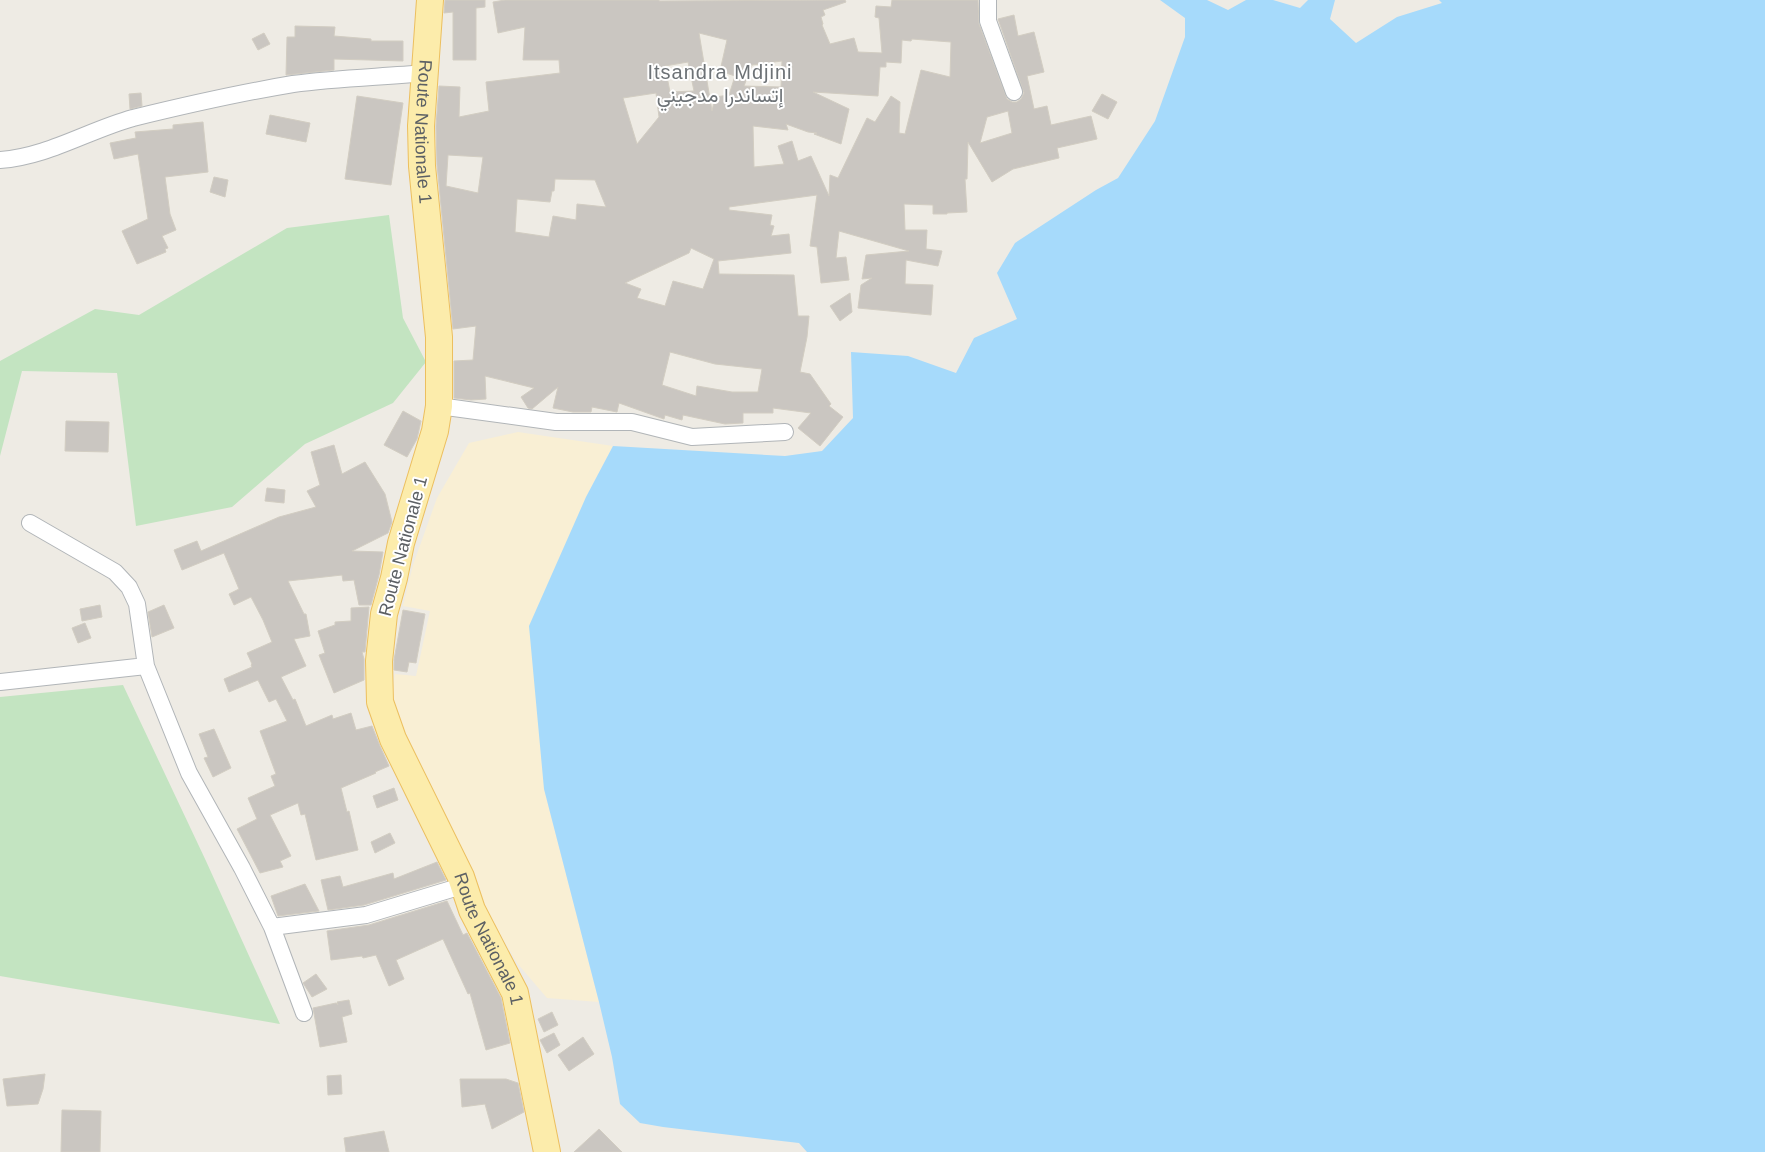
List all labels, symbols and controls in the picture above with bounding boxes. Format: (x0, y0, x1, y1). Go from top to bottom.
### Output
street label: Route Nationale 1 (411, 59, 436, 205)
district label: Itsandra Mdjini إتساندرا مدجيني (647, 61, 793, 112)
street label: Route Nationale 1 (375, 474, 431, 618)
street label: Route Nationale 1 (450, 870, 527, 1007)

